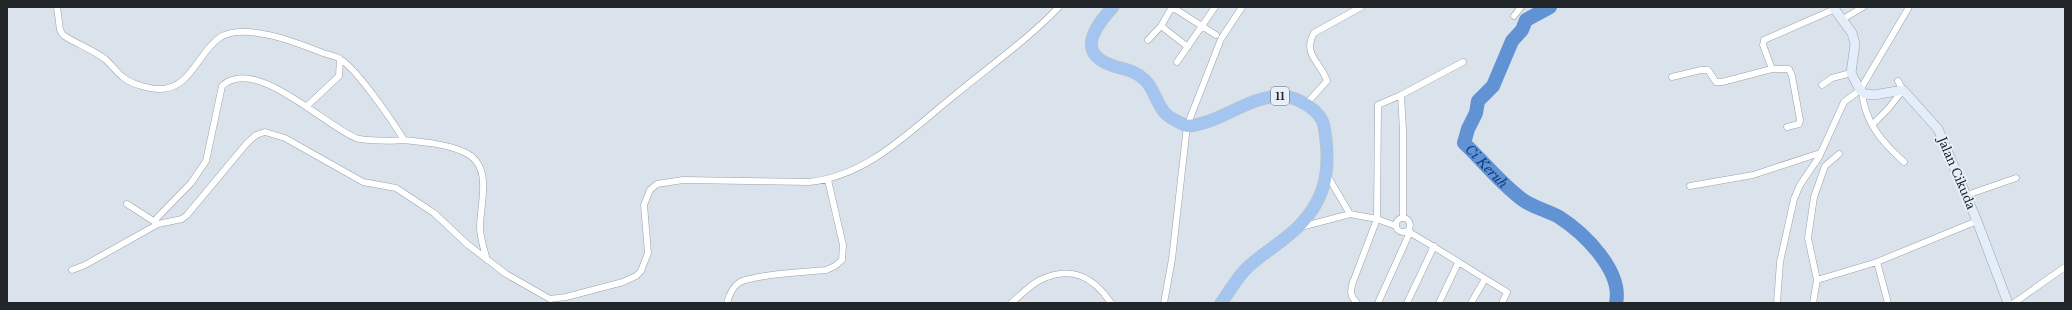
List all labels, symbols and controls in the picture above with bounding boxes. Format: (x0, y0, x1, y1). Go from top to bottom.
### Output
road number: 11 (1271, 87, 1289, 105)
street label: Jalan Cikuda (1934, 133, 1979, 212)
water label: Ci Keruh (1462, 141, 1512, 192)

